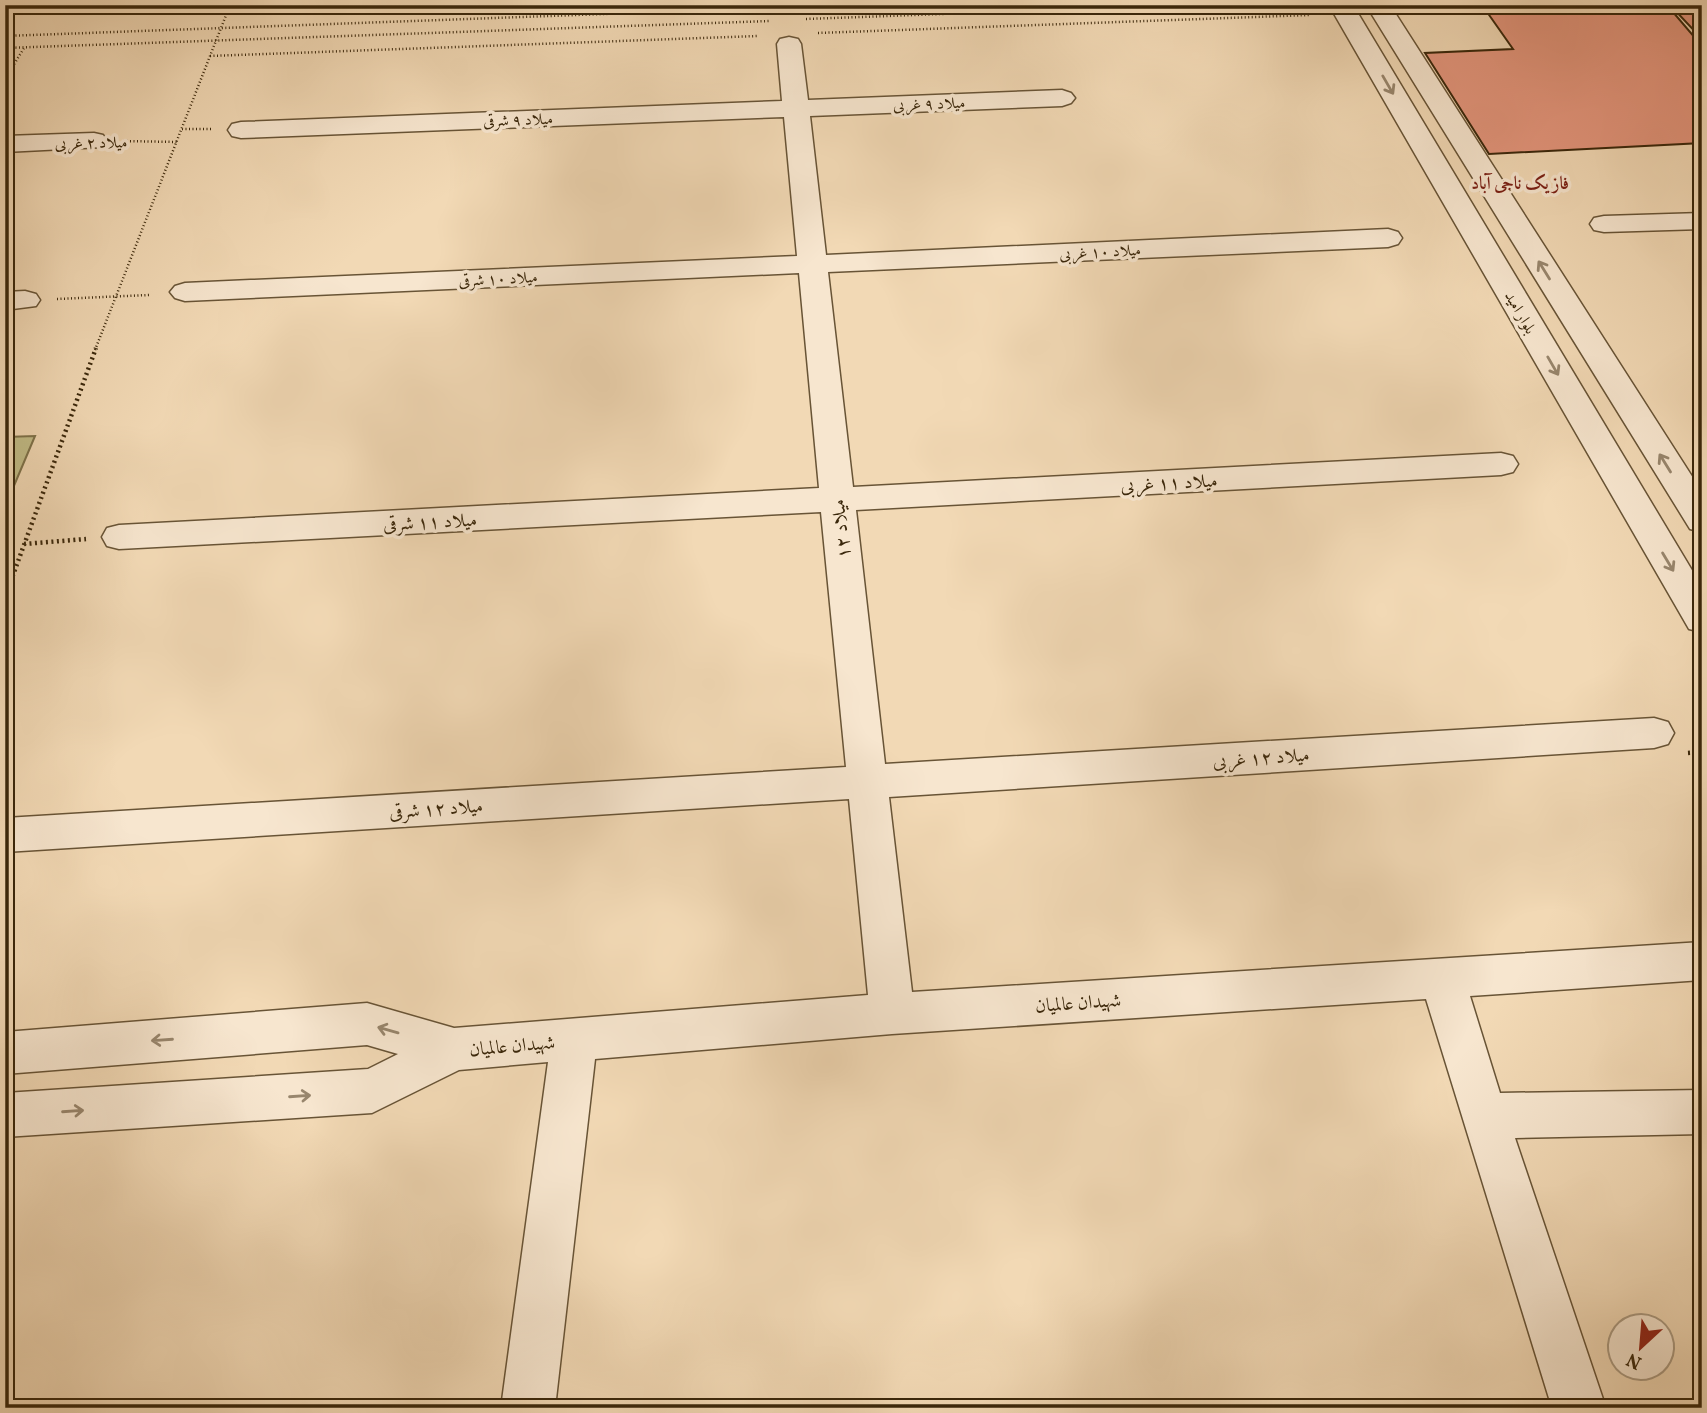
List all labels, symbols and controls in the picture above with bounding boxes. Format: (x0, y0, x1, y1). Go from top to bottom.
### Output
one-way arrow (1381, 75, 1395, 95)
street label: میلاد ۹ غربی (892, 93, 966, 117)
street label: میلاد ۹ شرقی (483, 109, 553, 133)
street label: میلاد ۲ غربی (55, 132, 127, 156)
district label: فاز یک ناجی آباد (1471, 172, 1569, 197)
street label: میلاد ۱۰ غربی (1059, 240, 1142, 266)
one-way arrow (1536, 261, 1551, 280)
street label: میلاد ۱۰ شرقی (458, 267, 538, 293)
street label: بلوار امید (1498, 287, 1540, 339)
one-way arrow (1546, 355, 1560, 375)
one-way arrow (1658, 453, 1672, 473)
street label: میلاد ۱۱ غربی (1120, 468, 1218, 500)
street label: میلاد ۱۲ (826, 498, 858, 560)
street label: میلاد ۱۱ شرقی (382, 508, 478, 538)
one-way arrow (1661, 551, 1675, 571)
street label: میلاد ۱۲ غربی (1212, 743, 1311, 775)
street label: میلاد ۱۲ شرقی (388, 794, 484, 826)
street label: شهیدان عالمیان (1034, 988, 1122, 1020)
one-way arrow (378, 1023, 400, 1036)
street label: شهیدان عالمیان (468, 1030, 556, 1064)
one-way arrow (152, 1034, 174, 1047)
one-way arrow (289, 1089, 311, 1102)
one-way arrow (62, 1104, 84, 1117)
north arrow (1606, 1312, 1676, 1382)
text: N (1622, 1346, 1646, 1375)

